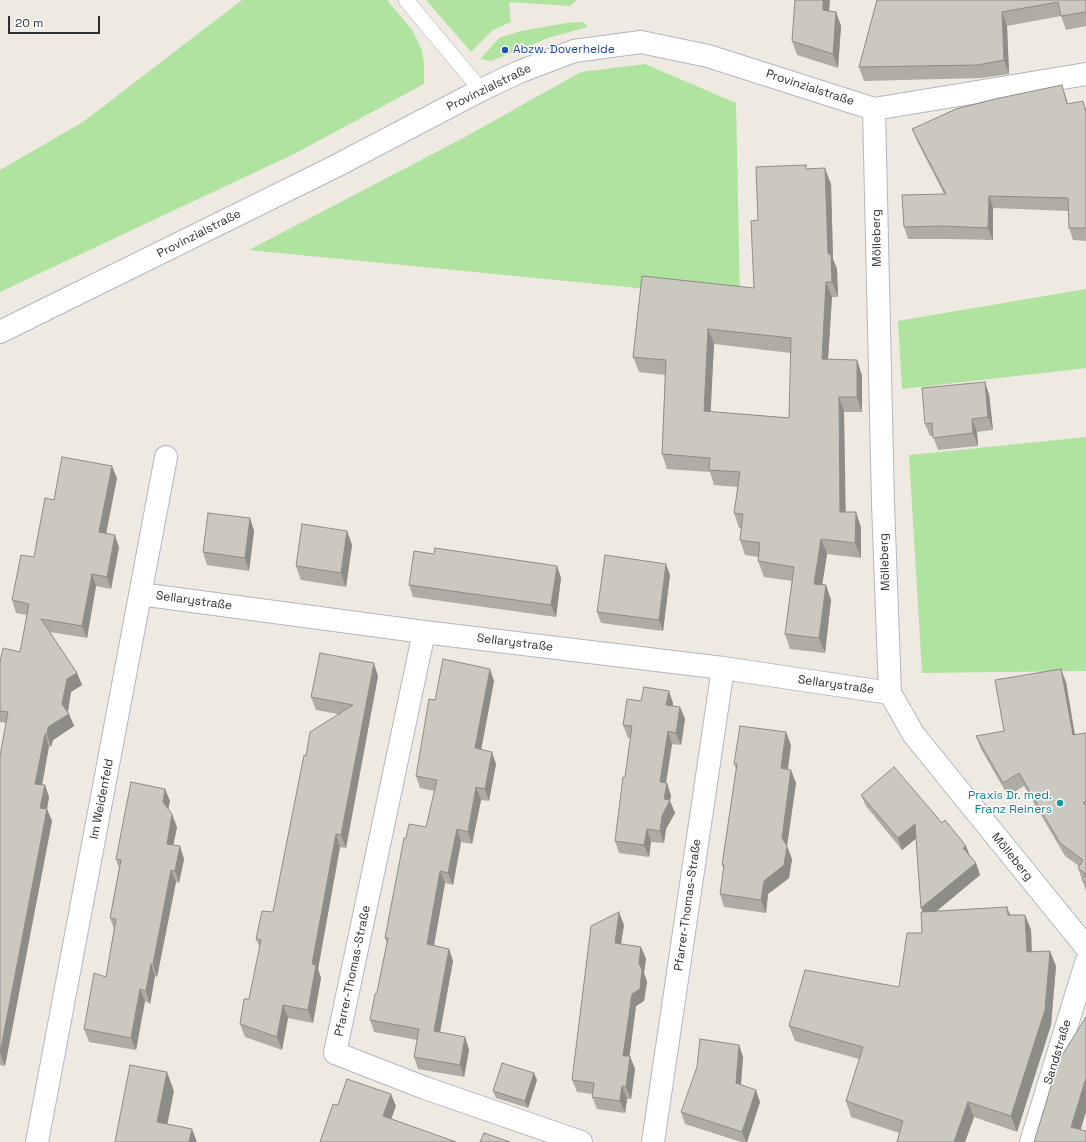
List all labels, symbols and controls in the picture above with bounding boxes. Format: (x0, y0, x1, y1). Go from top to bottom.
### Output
scale bar (10, 8, 102, 34)
text: 20 m (15, 15, 43, 31)
place label: Abzw. Doverheide (513, 43, 615, 57)
marker: Abzw. Doverheide (500, 45, 510, 55)
street label: Provinzialstraße (444, 61, 534, 115)
street label: Provinzialstraße (764, 67, 856, 109)
street label: Provinzialstraße (155, 207, 243, 261)
street label: Mölleberg (869, 209, 885, 267)
street label: Mölleberg (877, 533, 893, 591)
street label: Sellarystraße (155, 589, 233, 613)
street label: Sellarystraße (476, 631, 554, 655)
street label: Sellarystraße (797, 673, 875, 697)
street label: Im Weidenfeld (87, 758, 117, 840)
place label: Praxis Dr. med. Franz Reiners (968, 789, 1052, 817)
marker: Praxis Dr. med. Franz Reiners (1055, 798, 1065, 808)
street label: Mölleberg (988, 830, 1036, 884)
street label: Pfarrer-Thomas-Straße (672, 838, 704, 972)
street label: Pfarrer-Thomas-Straße (332, 904, 374, 1038)
street label: Sandstraße (1041, 1018, 1075, 1086)

